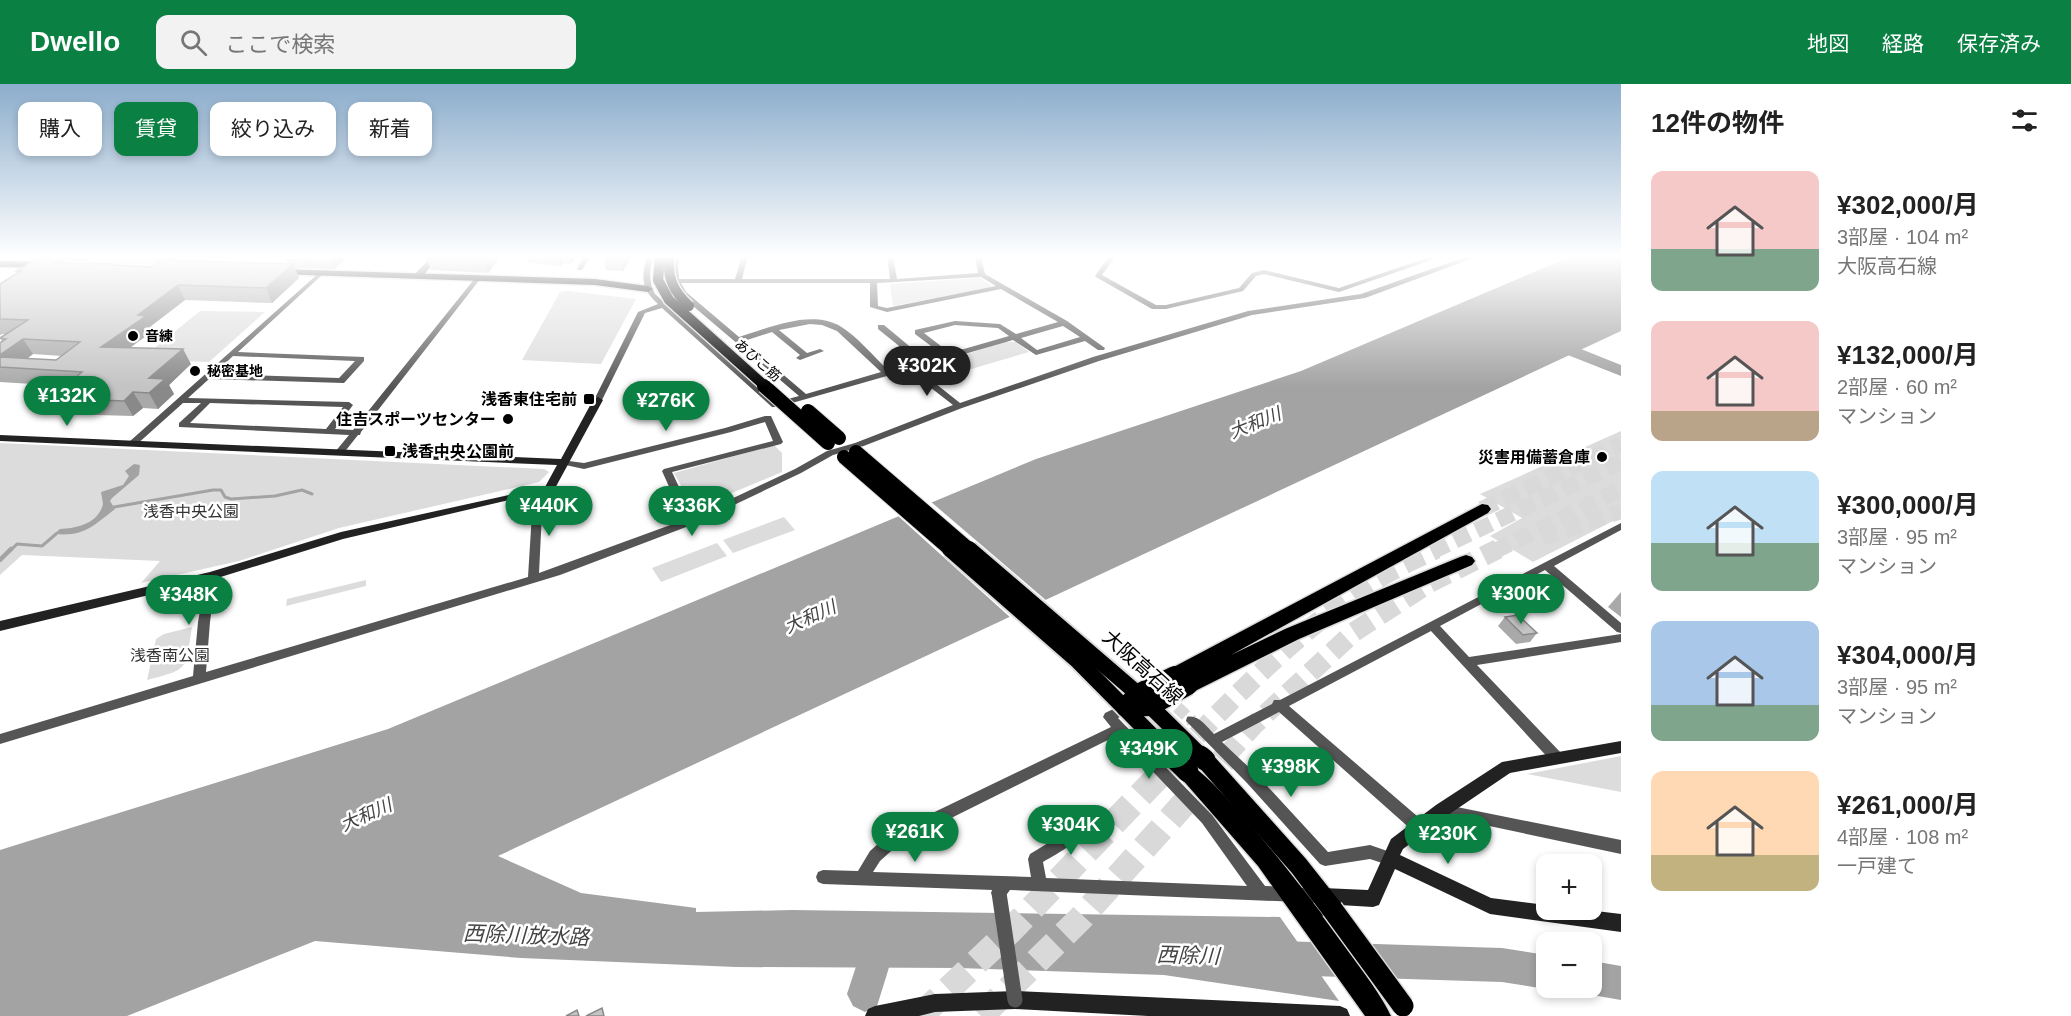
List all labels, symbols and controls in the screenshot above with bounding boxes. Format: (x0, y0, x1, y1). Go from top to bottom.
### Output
search box (156, 15, 576, 69)
text: Dwello (30, 26, 120, 57)
icon: search (177, 26, 210, 59)
text: ここで検索 (225, 32, 335, 57)
text: 地図 (1807, 32, 1849, 55)
text: 経路 (1882, 32, 1924, 55)
text: 保存済み (1957, 32, 2041, 55)
chip: 購入 (18, 102, 102, 156)
chip: 賃貸 (114, 102, 198, 156)
chip: 絞り込み (210, 102, 336, 156)
chip: 新着 (348, 102, 432, 156)
icon: filters (2008, 104, 2041, 137)
text: 12件の物件 (1651, 108, 1784, 138)
text: ¥302,000/月 (1837, 190, 1979, 220)
icon: home (1699, 195, 1771, 267)
text: 3部屋 · 104 m² (1837, 226, 1968, 248)
text: 大阪高石線 (1837, 255, 1937, 277)
place label: 音練 (145, 328, 173, 344)
marker: 音練 (126, 329, 140, 343)
street label: あびこ筋 (732, 336, 784, 384)
text: ¥132,000/月 (1837, 340, 1979, 370)
icon: home (1699, 345, 1771, 417)
pin: ¥302K (885, 346, 969, 397)
text: ¥302K (898, 354, 956, 376)
place label: 秘密基地 (207, 363, 263, 379)
marker: 秘密基地 (188, 364, 202, 378)
pin: ¥132K (25, 376, 109, 427)
text: 2部屋 · 60 m² (1837, 376, 1957, 398)
pin: ¥276K (624, 381, 708, 432)
text: ¥132K (38, 384, 96, 406)
text: ¥276K (637, 389, 695, 411)
place label: 浅香東住宅前 (481, 390, 577, 408)
marker: 浅香東住宅前 (582, 392, 596, 406)
water label: 大和川 (1226, 403, 1286, 442)
text: マンション (1837, 405, 1937, 427)
place label: 住吉スポーツセンター (335, 411, 496, 428)
marker: 住吉スポーツセンター (501, 412, 515, 426)
place label: 浅香中央公園前 (402, 442, 514, 460)
marker: 浅香中央公園前 (383, 444, 397, 458)
place label: 災害用備蓄倉庫 (1478, 449, 1590, 466)
marker: 災害用備蓄倉庫 (1595, 450, 1609, 464)
pin: ¥440K (507, 486, 591, 537)
pin: ¥336K (650, 486, 734, 537)
text: ¥300,000/月 (1837, 490, 1979, 520)
text: ¥440K (520, 494, 578, 516)
text: ¥336K (663, 494, 721, 516)
icon: home (1699, 495, 1771, 567)
park label: 浅香中央公園 (143, 503, 239, 520)
text: 3部屋 · 95 m² (1837, 526, 1957, 548)
text: マンション (1837, 555, 1937, 577)
pin: ¥300K (1479, 574, 1563, 625)
pin: ¥348K (147, 575, 231, 626)
text: ¥300K (1492, 582, 1550, 604)
text: ¥348K (160, 583, 218, 605)
water label: 大和川 (781, 596, 841, 637)
street label: 大阪高石線 (1098, 625, 1188, 709)
text: ¥304,000/月 (1837, 640, 1979, 670)
icon: home (1699, 645, 1771, 717)
park label: 浅香南公園 (130, 647, 210, 664)
text: 3部屋 · 95 m² (1837, 676, 1957, 698)
text: マンション (1837, 705, 1937, 727)
pin: ¥349K (1107, 729, 1191, 780)
text: ¥349K (1120, 737, 1178, 759)
pin: ¥398K (1249, 747, 1333, 798)
text: ¥398K (1262, 755, 1320, 777)
text: ¥261,000/月 (1837, 790, 1979, 820)
water label: 大和川 (337, 794, 397, 835)
icon: home (1699, 795, 1771, 867)
pin: ¥304K (1029, 805, 1113, 856)
pin: ¥261K (873, 812, 957, 863)
text: ¥304K (1042, 813, 1100, 835)
pin: ¥230K (1406, 814, 1490, 865)
text: ¥261K (886, 820, 944, 842)
text: ¥230K (1419, 822, 1477, 844)
text: 4部屋 · 108 m² (1837, 826, 1968, 848)
map controls (1536, 854, 1602, 998)
button: + (1536, 854, 1602, 920)
text: 一戸建て (1837, 855, 1917, 877)
water label: 西除川放水路 (463, 921, 591, 949)
button: − (1536, 932, 1602, 998)
water label: 西除川 (1156, 942, 1222, 968)

